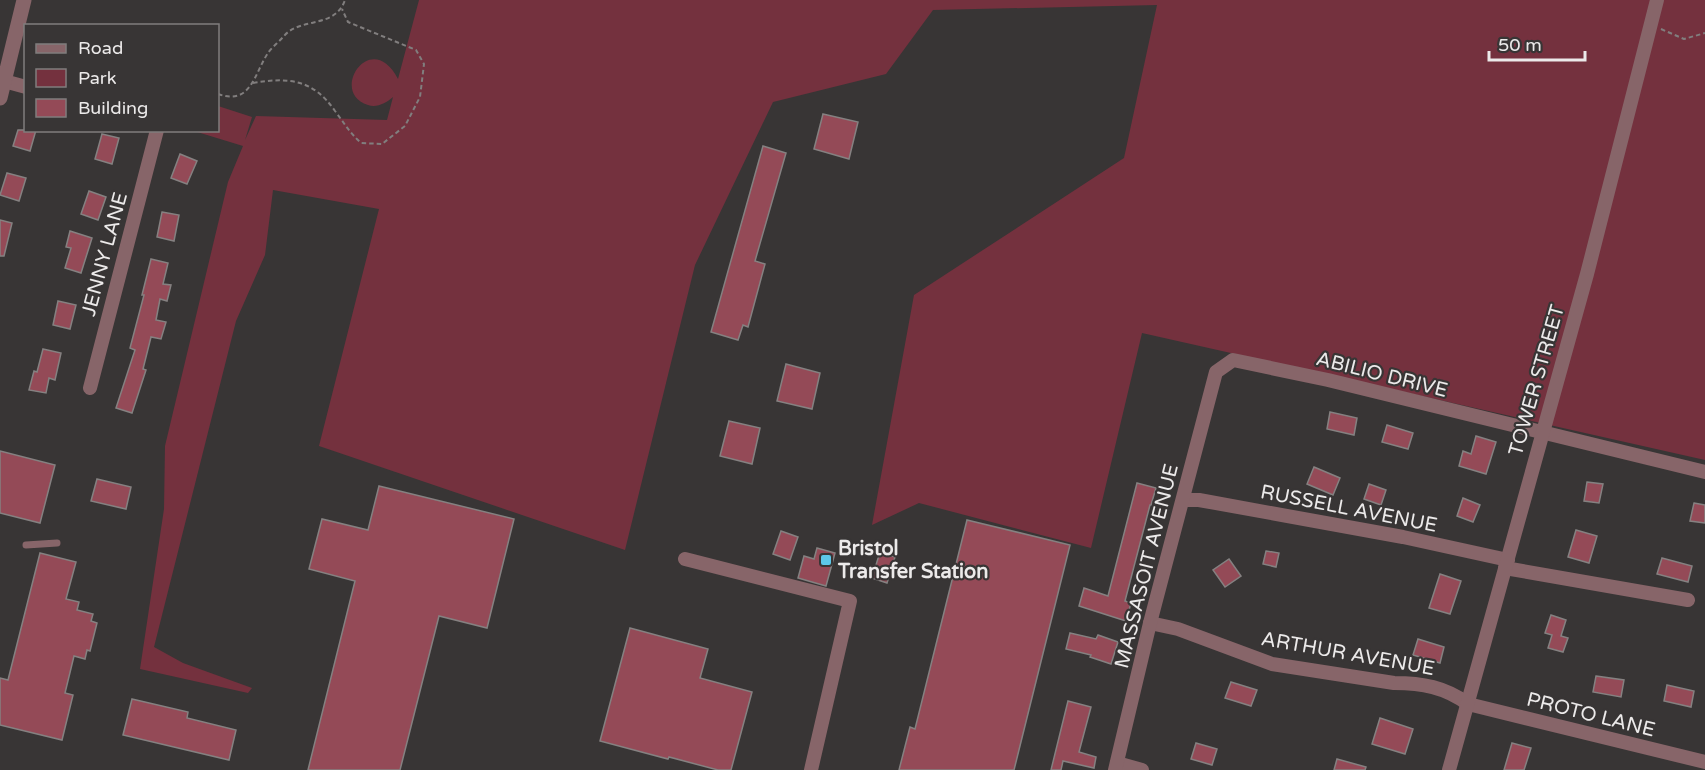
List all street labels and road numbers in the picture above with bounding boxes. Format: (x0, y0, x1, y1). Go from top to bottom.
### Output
street label: JENNY LANE (77, 190, 133, 319)
street label: TOWER STREET (1504, 302, 1570, 459)
street label: ABILIO DRIVE (1313, 347, 1450, 403)
street label: MASSASOIT AVENUE (1110, 461, 1184, 671)
street label: RUSSELL AVENUE (1258, 480, 1439, 538)
street label: ARTHUR AVENUE (1259, 627, 1436, 681)
street label: PROTO LANE (1524, 687, 1657, 743)

